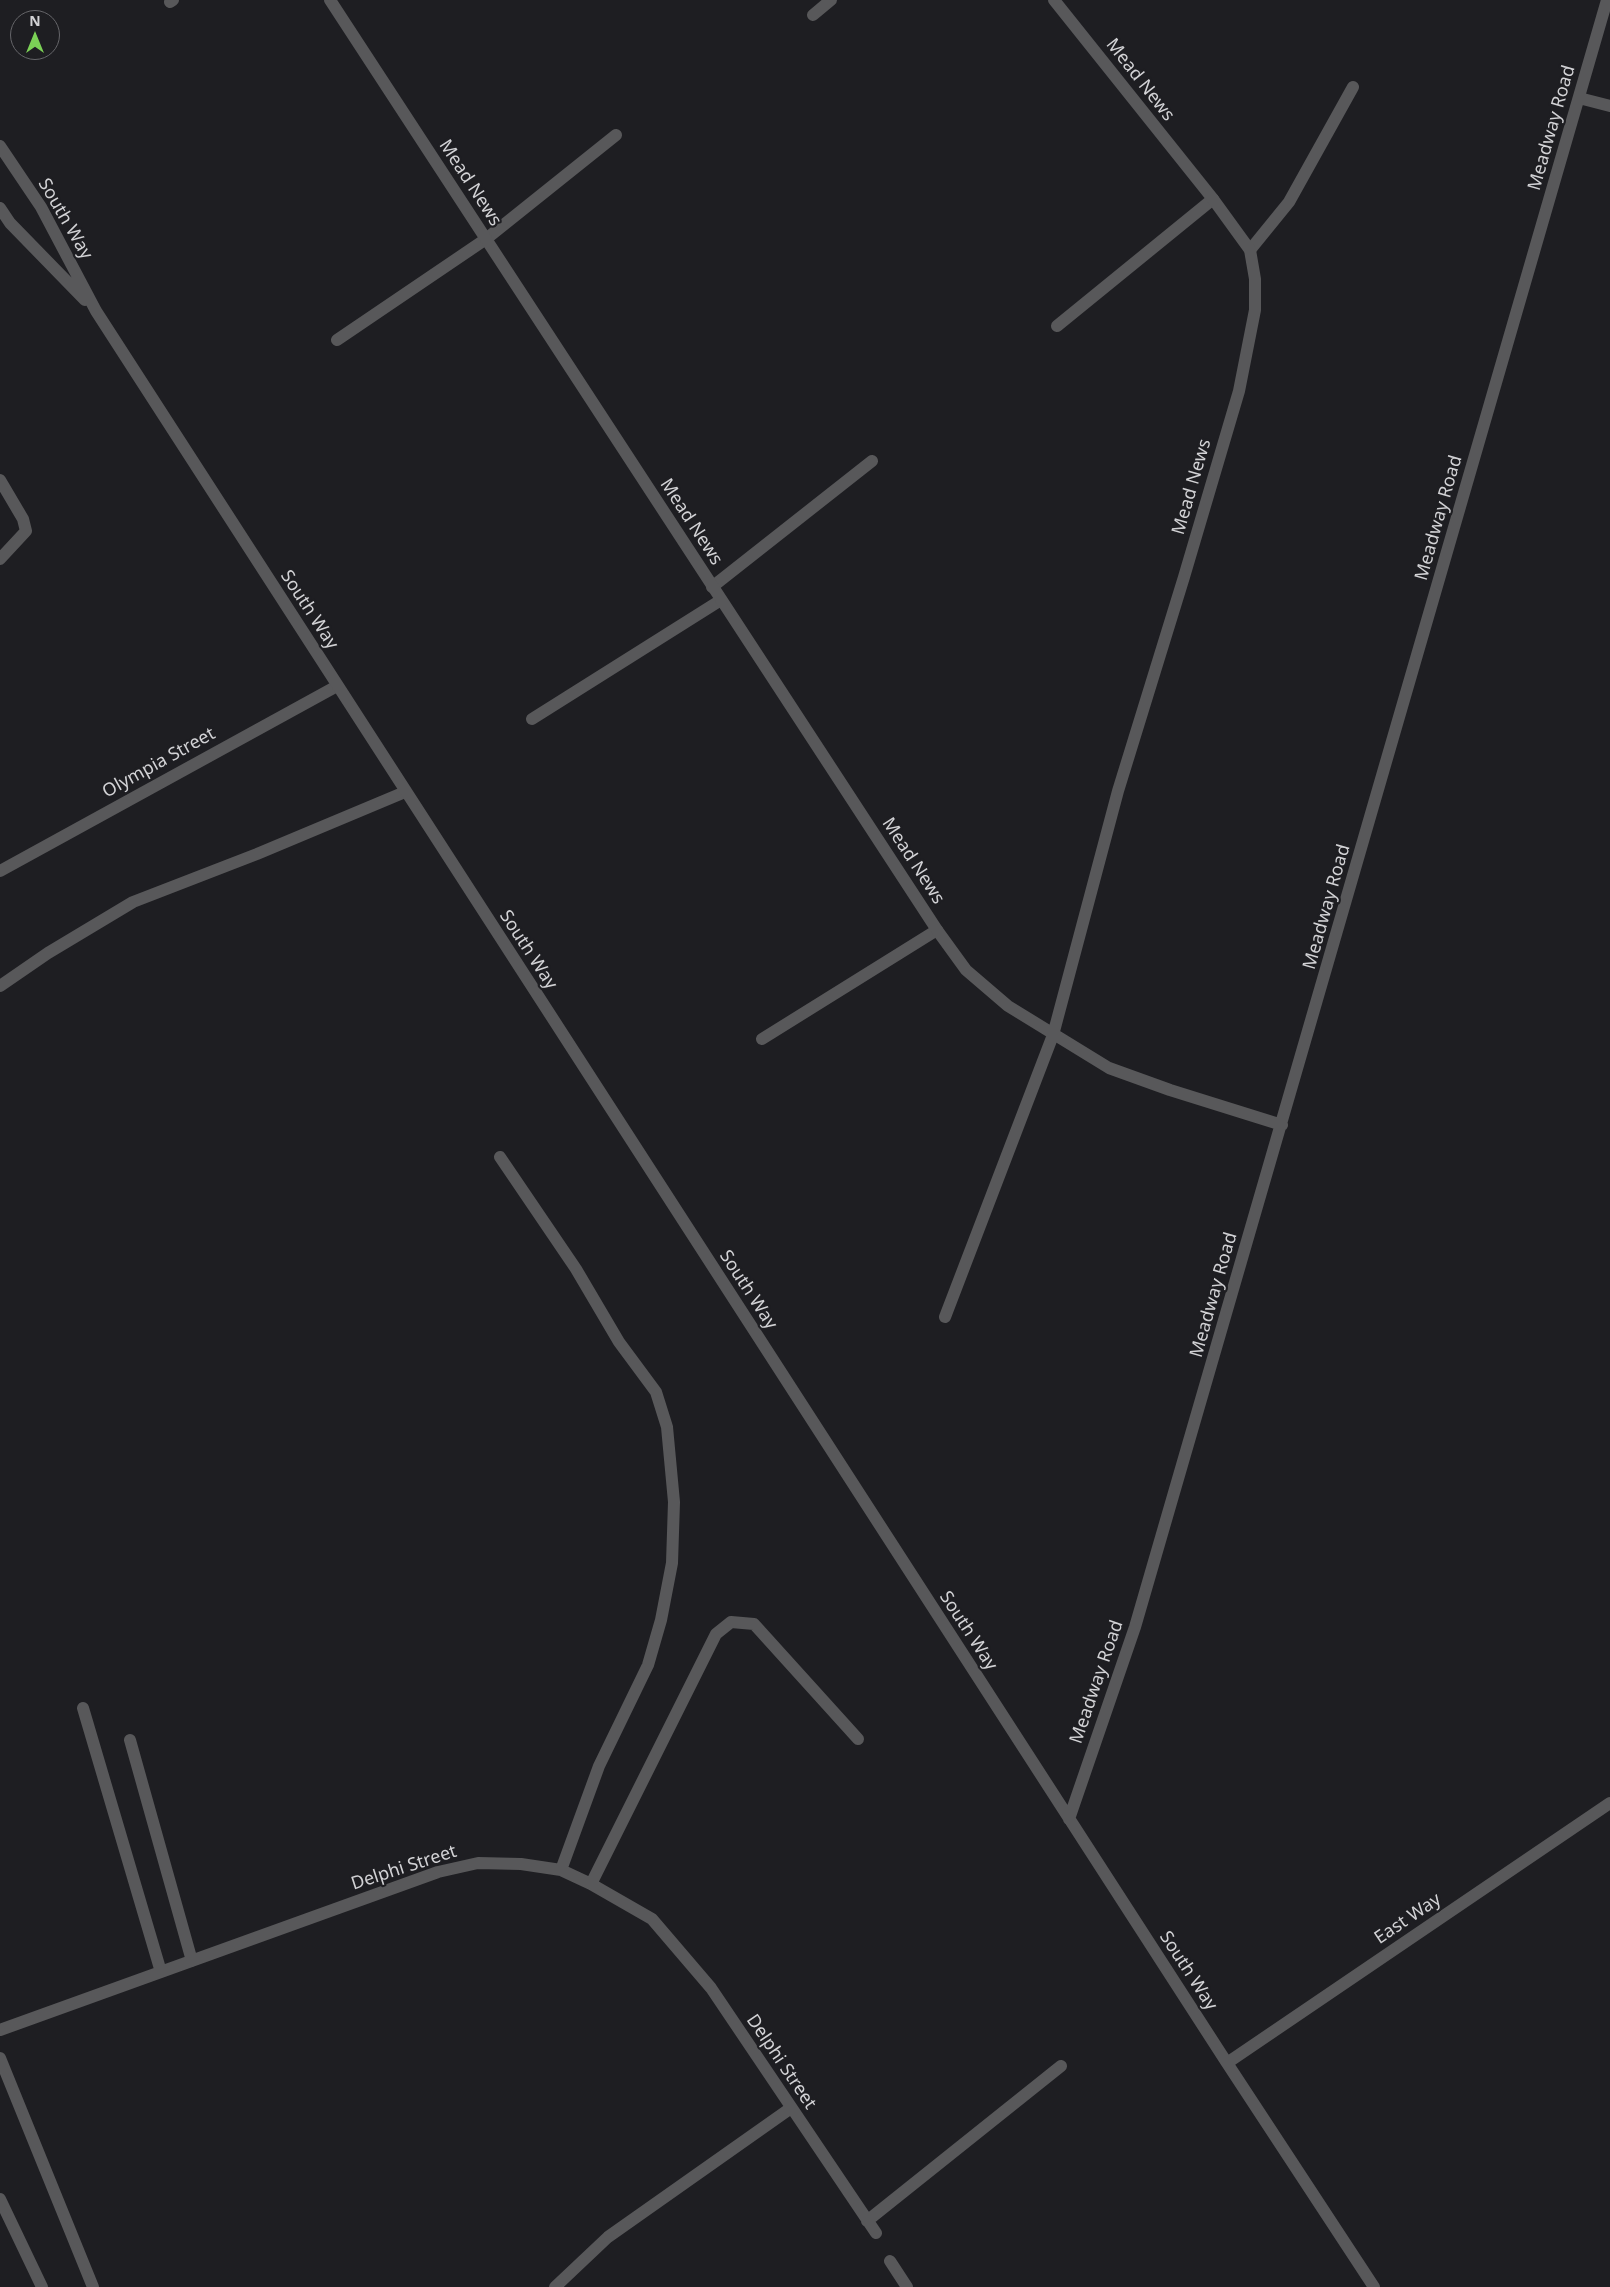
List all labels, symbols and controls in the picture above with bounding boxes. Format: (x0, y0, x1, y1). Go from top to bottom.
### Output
north arrow (10, 10, 60, 60)
text: N (29, 11, 41, 30)
street label: Mead News (1101, 35, 1179, 125)
street label: Meadway Road (1524, 63, 1580, 193)
street label: Mead News (434, 136, 506, 230)
street label: South Way (33, 175, 97, 263)
street label: Mead News (1168, 437, 1216, 537)
street label: Meadway Road (1411, 453, 1467, 583)
street label: Mead News (655, 475, 727, 569)
street label: South Way (275, 566, 343, 654)
street label: Olympia Street (99, 723, 219, 803)
street label: Mead News (877, 814, 949, 908)
street label: Meadway Road (1299, 842, 1355, 972)
street label: South Way (494, 906, 562, 994)
street label: Meadway Road (1186, 1230, 1242, 1360)
street label: South Way (714, 1246, 782, 1334)
street label: South Way (934, 1587, 1002, 1675)
street label: Meadway Road (1066, 1617, 1128, 1747)
street label: Delphi Street (348, 1841, 460, 1895)
street label: East Way (1371, 1889, 1445, 1949)
street label: South Way (1154, 1927, 1222, 2015)
street label: Delphi Street (741, 2010, 821, 2114)

